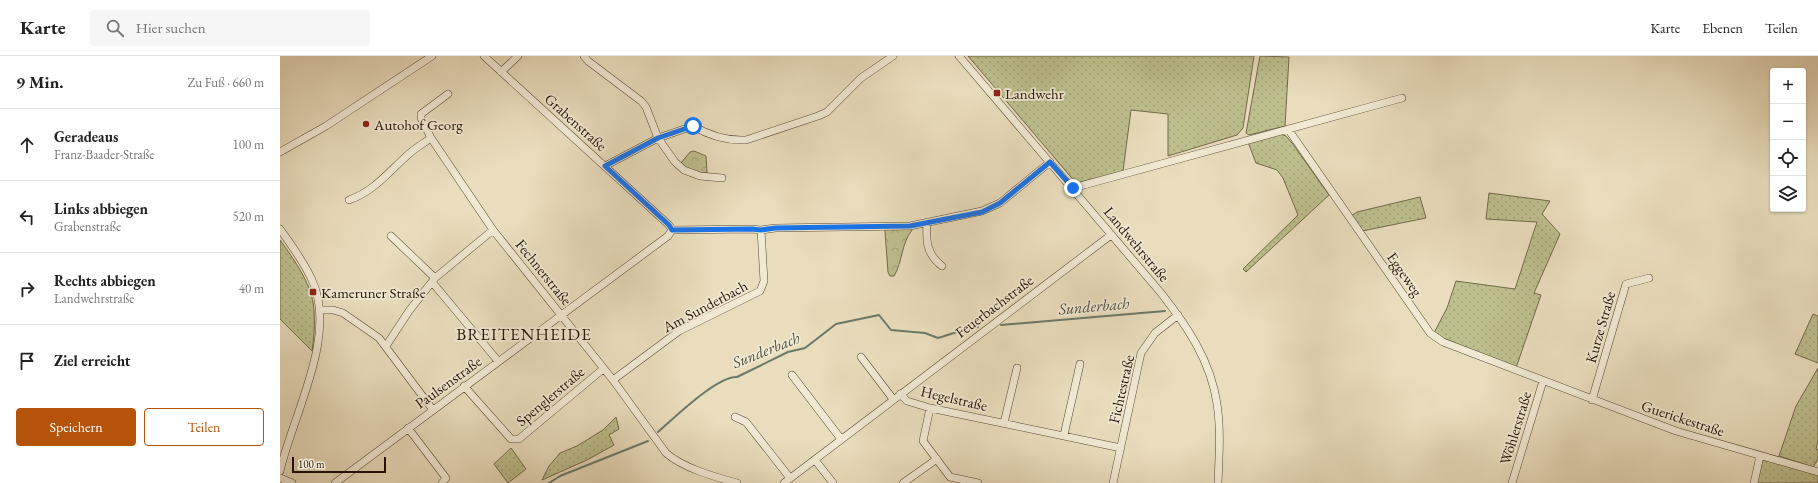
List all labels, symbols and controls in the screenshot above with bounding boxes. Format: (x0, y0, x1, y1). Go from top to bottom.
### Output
search box (90, 10, 370, 46)
text: Karte (20, 15, 66, 40)
icon: search (104, 17, 126, 39)
text: Hier suchen (136, 18, 206, 37)
text: Karte (1651, 19, 1680, 37)
text: Ebenen (1702, 19, 1743, 37)
text: Teilen (1765, 19, 1798, 37)
map controls (1770, 68, 1806, 212)
button: + (1770, 68, 1806, 104)
text: 9 Min. (16, 71, 63, 93)
text: Zu Fuß · 660 m (187, 74, 264, 91)
place label: Landwehr (1005, 84, 1064, 103)
marker: Landwehr (992, 88, 1002, 98)
street label: Grabenstraße (541, 89, 611, 155)
button: − (1770, 104, 1806, 140)
place label: Autohof Georg (373, 115, 463, 134)
route start (684, 117, 702, 135)
marker: Autohof Georg (361, 119, 371, 129)
text: Geradeaus (54, 127, 118, 146)
icon: ahead (16, 134, 38, 156)
text: 100 m (233, 136, 264, 153)
button: locate (1770, 140, 1806, 176)
text: Franz-Baader-Straße (54, 146, 154, 163)
button: layers (1770, 176, 1806, 212)
route end (1064, 179, 1082, 197)
text: Links abbiegen (54, 199, 148, 218)
street label: Landwehrstraße (1100, 202, 1174, 286)
icon: left (16, 206, 38, 228)
text: 520 m (233, 208, 264, 225)
text: Grabenstraße (54, 218, 121, 235)
street label: Fechnerstraße (512, 235, 576, 309)
street label: Eggeweg (1383, 248, 1427, 300)
street label: Feuerbachstraße (951, 270, 1037, 342)
text: Rechts abbiegen (54, 271, 156, 290)
street label: Am Sunderbach (658, 276, 751, 337)
icon: right (16, 278, 38, 300)
text: 40 m (239, 280, 264, 297)
place label: Kameruner Straße (321, 283, 426, 302)
marker: Kameruner Straße (308, 287, 318, 297)
street label: Kurze Straße (1581, 289, 1619, 365)
text: Landwehrstraße (54, 290, 134, 307)
water label: Sunderbach (1057, 292, 1131, 320)
district label: BREITENHEIDE (456, 323, 592, 345)
water label: Sunderbach (728, 327, 803, 373)
icon: arrive (16, 350, 38, 372)
text: Ziel erreicht (54, 351, 130, 370)
street label: Paulsenstraße (411, 351, 485, 412)
street label: Fichtestraße (1104, 353, 1138, 425)
street label: Spenglerstraße (512, 362, 588, 430)
street label: Hegelstraße (919, 381, 989, 415)
street label: Wöhlerstraße (1495, 389, 1535, 467)
street label: Guerickestraße (1639, 396, 1727, 440)
button: Speichern (16, 408, 136, 446)
button: Teilen (144, 408, 264, 446)
scale bar (292, 455, 386, 474)
text: 100 m (298, 457, 325, 471)

